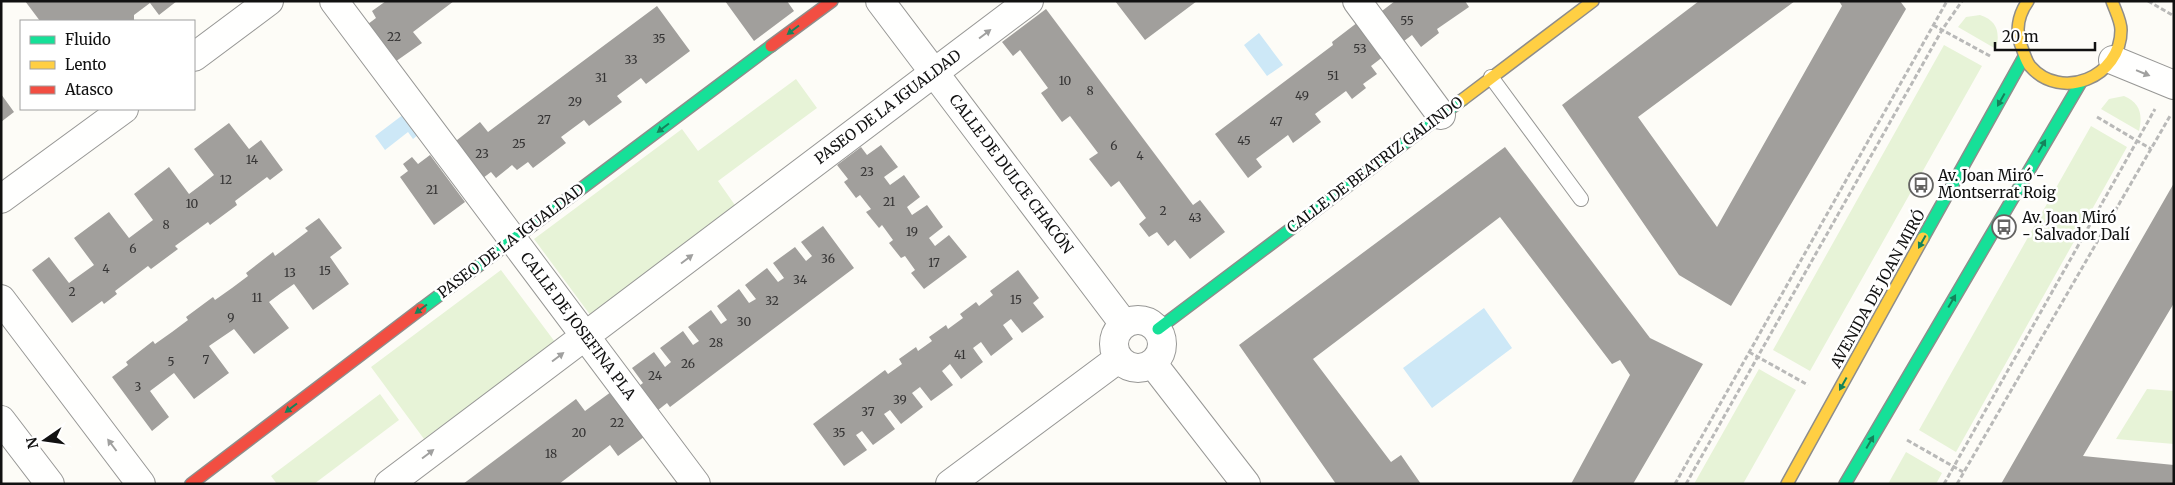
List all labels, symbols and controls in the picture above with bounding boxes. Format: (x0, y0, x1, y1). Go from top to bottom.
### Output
house number: 55 (1400, 13, 1414, 28)
legend (20, 20, 195, 110)
scale bar (1995, 20, 2095, 52)
one-way arrow (787, 25, 800, 36)
text: 20 m (2002, 27, 2039, 46)
house number: 22 (387, 29, 401, 44)
one-way arrow (978, 29, 991, 40)
text: Fluido (65, 30, 111, 49)
house number: 35 (652, 31, 666, 46)
house number: 53 (1353, 41, 1367, 56)
street label: PASEO DE LA IGUALDAD (811, 45, 965, 168)
house number: 33 (624, 52, 638, 67)
text: Lento (65, 55, 107, 74)
house number: 51 (1327, 68, 1339, 83)
one-way arrow (2136, 69, 2150, 77)
house number: 31 (595, 70, 607, 85)
house number: 10 (1059, 73, 1072, 88)
text: Atasco (64, 80, 113, 99)
house number: 8 (1086, 83, 1094, 98)
house number: 49 (1295, 88, 1309, 103)
street label: CALLE DE DULCE CHACÓN (945, 90, 1079, 257)
street label: CALLE DE BEATRIZ GALINDO (1283, 92, 1467, 237)
one-way arrow (1997, 93, 2005, 107)
house number: 29 (568, 94, 582, 109)
house number: 27 (537, 112, 551, 127)
house number: 47 (1269, 114, 1283, 129)
one-way arrow (657, 122, 670, 133)
house number: 45 (1237, 133, 1251, 148)
house number: 25 (512, 136, 526, 151)
house number: 6 (1110, 138, 1118, 153)
one-way arrow (2038, 139, 2047, 152)
house number: 23 (475, 146, 489, 161)
house number: 4 (1136, 148, 1144, 163)
house number: 14 (246, 152, 259, 167)
house number: 23 (860, 164, 874, 179)
place label: Av. Joan Miró - Montserrat Roig (1937, 166, 2056, 202)
house number: 12 (220, 172, 232, 187)
bus stop icon: Av. Joan Miró - Montserrat Roig (1908, 172, 1934, 198)
street label: PASEO DE LA IGUALDAD (434, 179, 588, 302)
house number: 21 (426, 182, 439, 197)
house number: 21 (883, 194, 896, 209)
house number: 10 (186, 196, 199, 211)
house number: 2 (1159, 203, 1167, 218)
street label: AVENIDA DE JOAN MIRÓ (1825, 206, 1929, 372)
place label: Av. Joan Miró - Salvador Dalí (2021, 208, 2131, 244)
house number: 43 (1188, 210, 1202, 225)
bus stop icon: Av. Joan Miró - Salvador Dalí (1991, 214, 2017, 240)
house number: 8 (162, 217, 170, 232)
house number: 19 (906, 224, 918, 239)
one-way arrow (1918, 235, 1926, 249)
house number: 6 (129, 241, 137, 256)
street label: CALLE DE JOSEFINA PLA (517, 248, 640, 404)
house number: 36 (821, 251, 835, 266)
one-way arrow (680, 253, 693, 264)
house number: 17 (928, 255, 940, 270)
house number: 4 (102, 261, 110, 276)
house number: 15 (319, 263, 331, 278)
house number: 13 (284, 265, 296, 280)
house number: 34 (793, 272, 808, 287)
house number: 2 (68, 284, 76, 299)
house number: 11 (252, 290, 263, 305)
house number: 15 (1010, 292, 1022, 307)
house number: 32 (765, 293, 779, 308)
one-way arrow (1947, 295, 1956, 308)
one-way arrow (415, 304, 428, 315)
house number: 9 (227, 310, 235, 325)
house number: 30 (737, 314, 751, 329)
house number: 28 (709, 335, 723, 350)
house number: 41 (954, 347, 967, 362)
one-way arrow (551, 351, 564, 362)
house number: 7 (203, 352, 210, 367)
house number: 5 (167, 354, 175, 369)
house number: 26 (681, 356, 695, 371)
house number: 24 (648, 368, 663, 383)
one-way arrow (1839, 377, 1847, 391)
house number: 3 (135, 379, 142, 394)
house number: 39 (893, 392, 907, 407)
one-way arrow (285, 402, 298, 413)
house number: 37 (861, 404, 875, 419)
north arrow (20, 415, 70, 465)
house number: 22 (610, 415, 624, 430)
house number: 20 (572, 425, 587, 440)
house number: 35 (832, 425, 846, 440)
one-way arrow (1865, 435, 1874, 448)
text: N (22, 436, 42, 450)
one-way arrow (106, 439, 117, 452)
house number: 18 (545, 446, 557, 461)
one-way arrow (421, 449, 434, 460)

